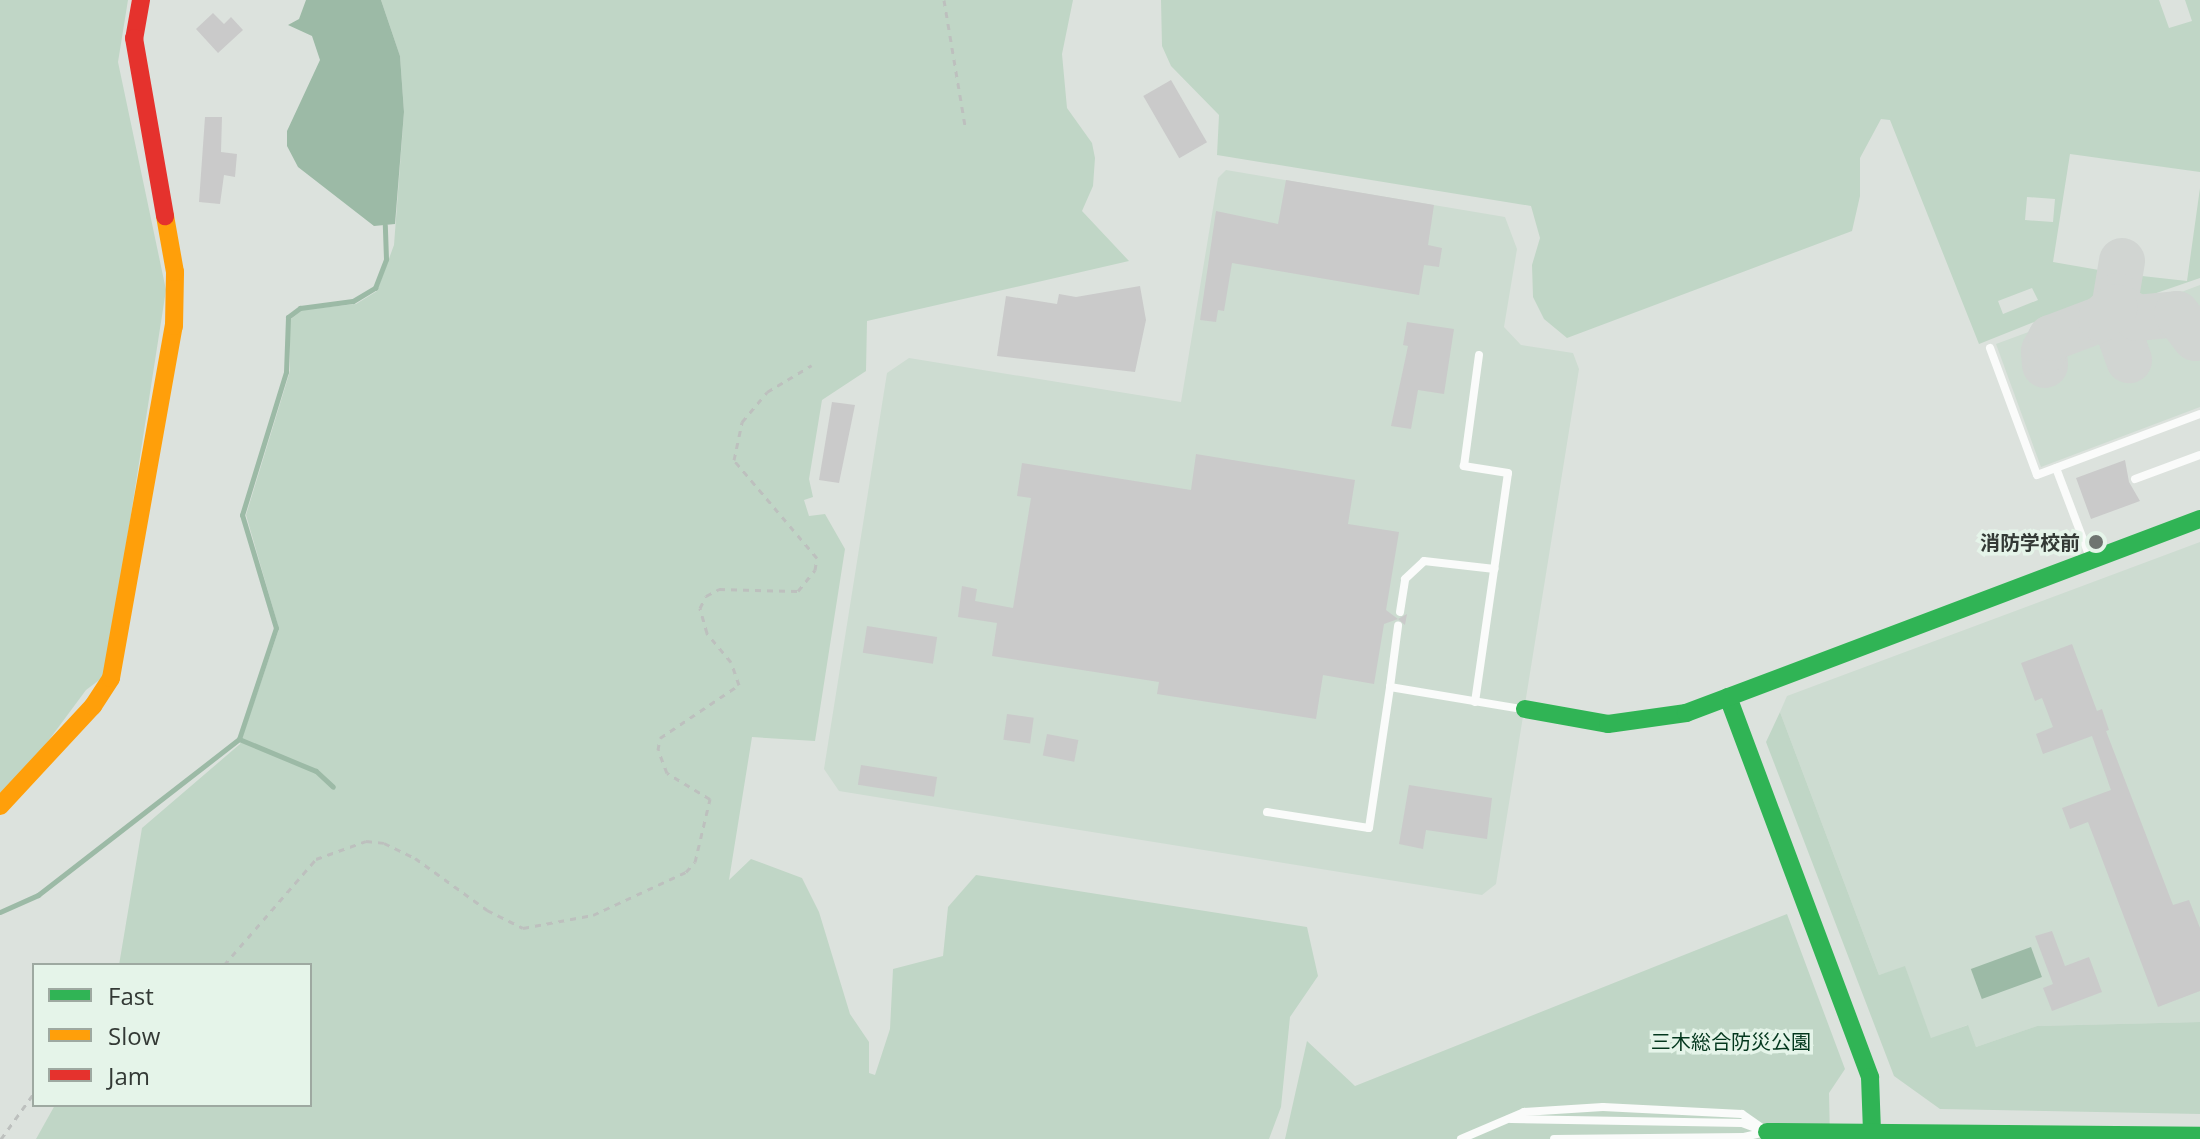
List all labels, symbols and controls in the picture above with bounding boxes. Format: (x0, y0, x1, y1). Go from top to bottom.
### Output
place label: 消防学校前 (1980, 530, 2080, 554)
marker: 消防学校前 (2087, 533, 2105, 551)
legend (32, 963, 312, 1107)
text: Fast (108, 979, 154, 1012)
text: Slow (108, 1019, 160, 1052)
park label: 三木総合防災公園 (1651, 1029, 1811, 1053)
text: Jam (108, 1059, 150, 1092)

